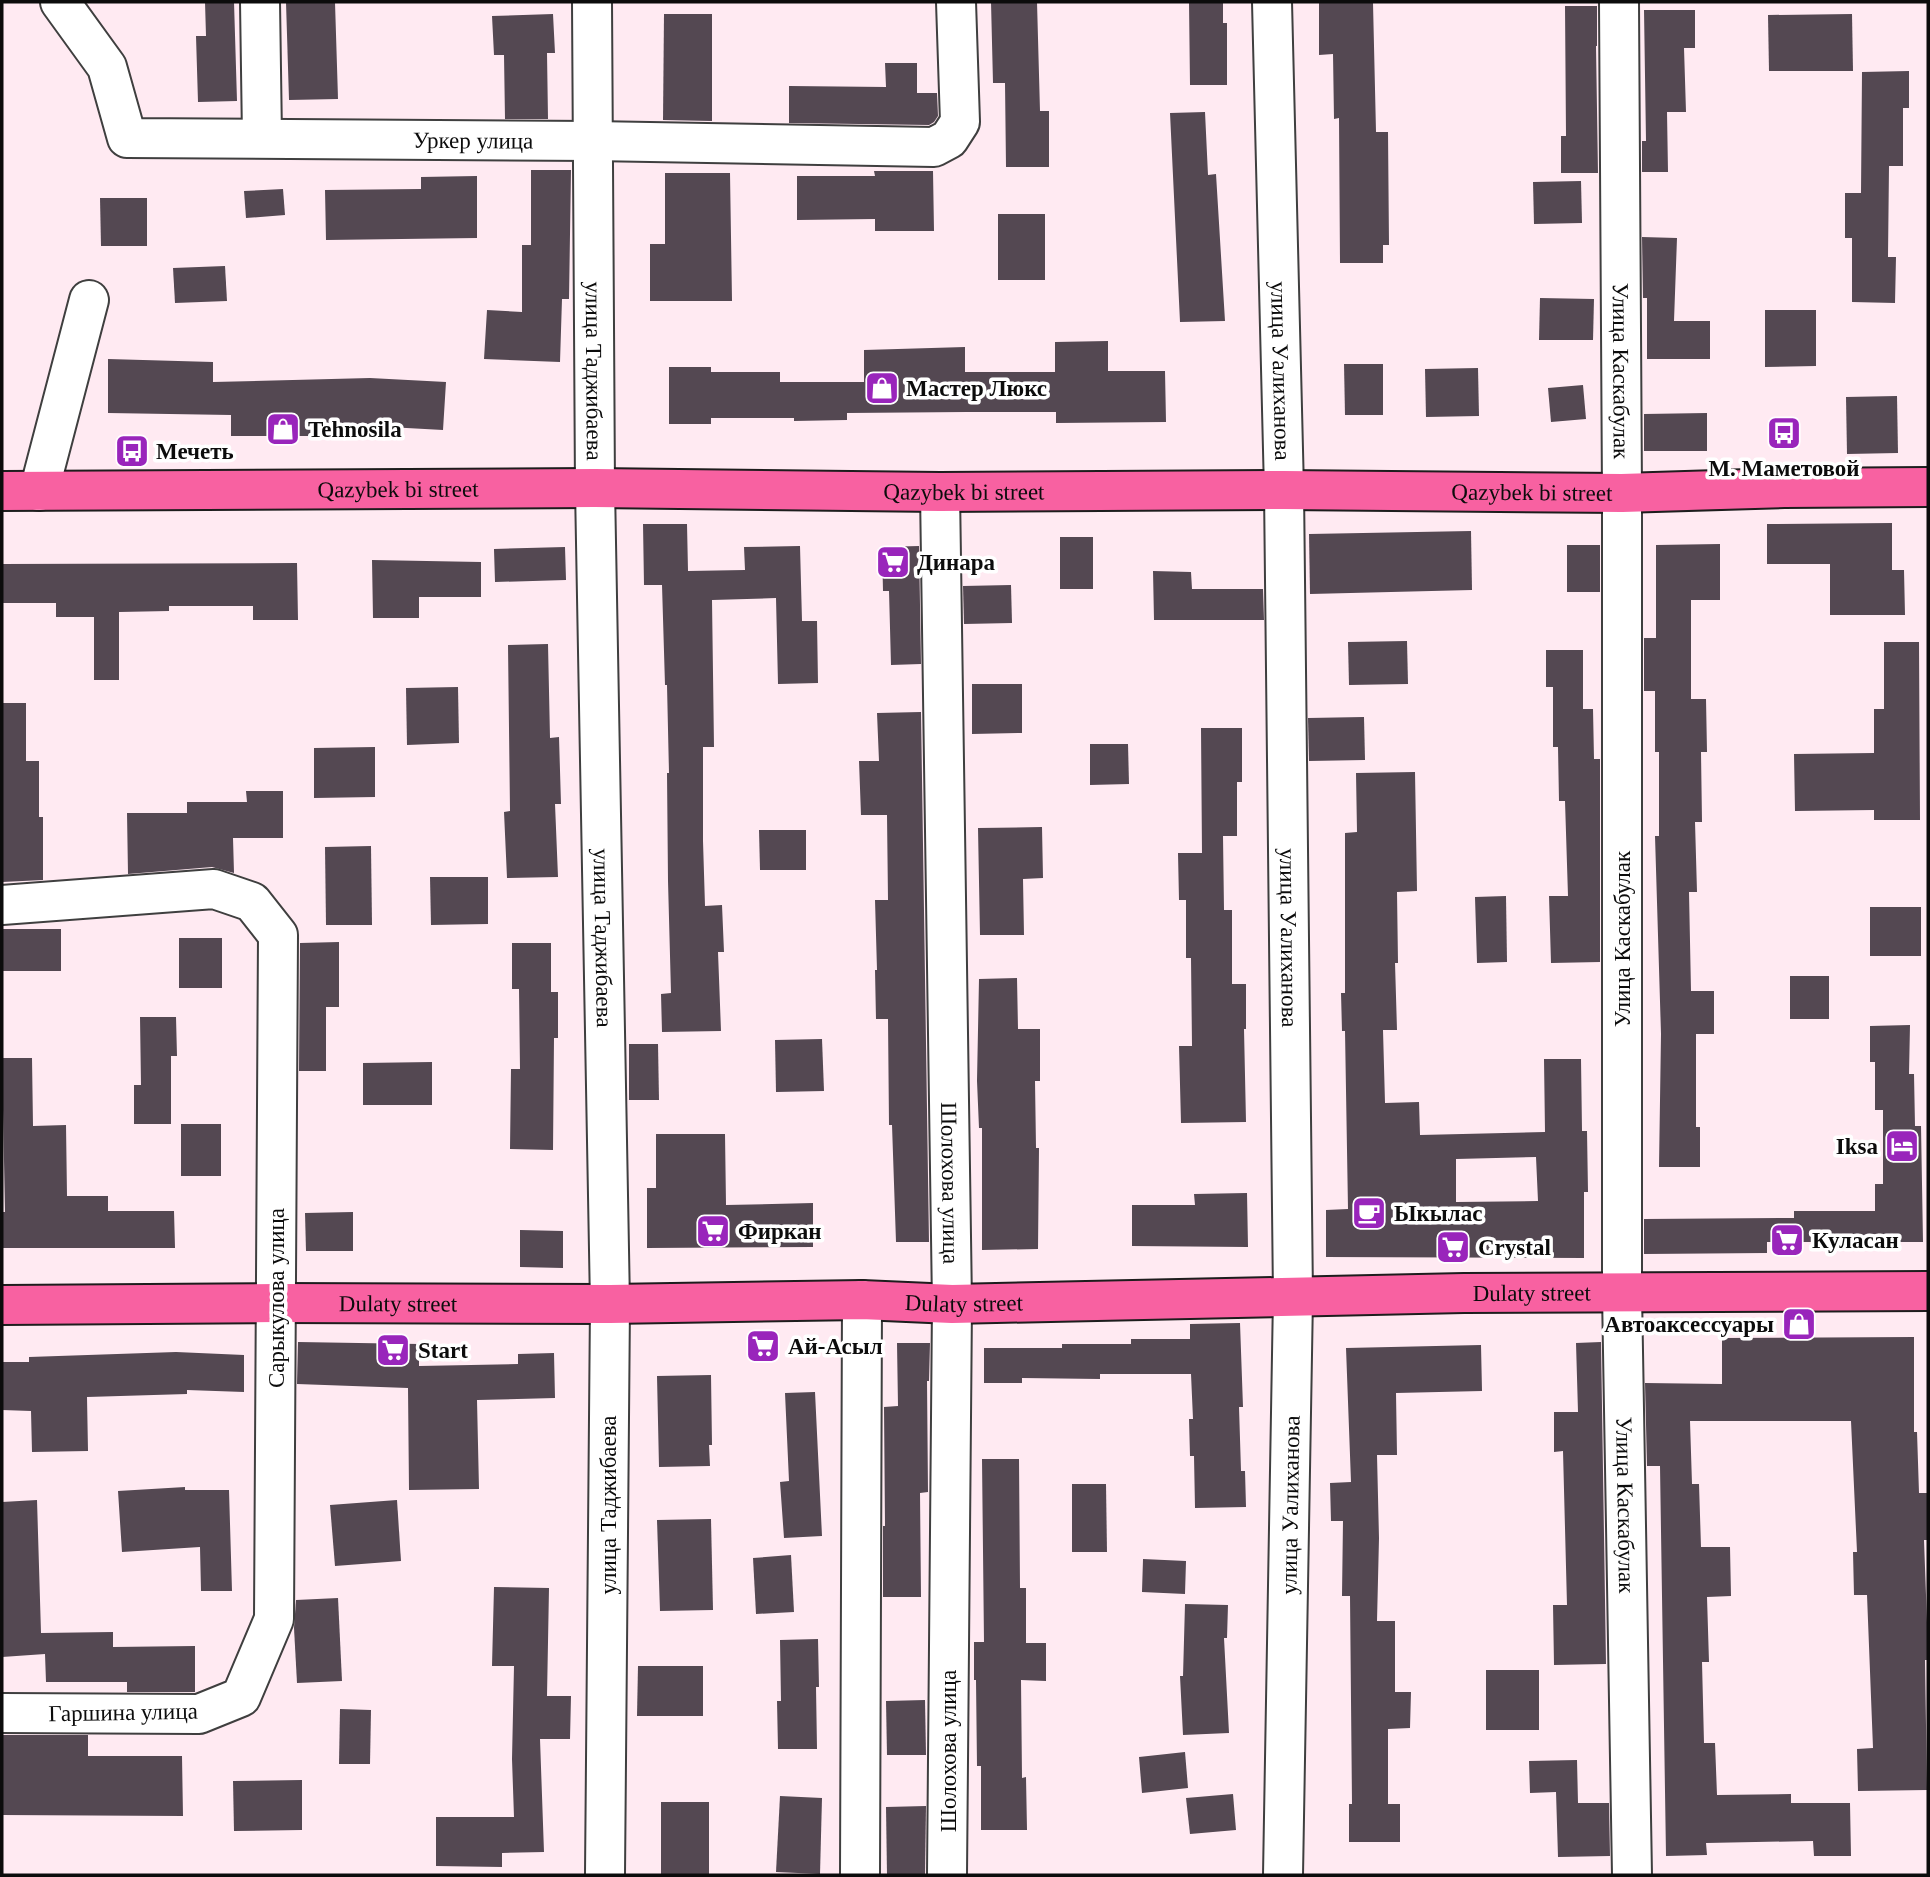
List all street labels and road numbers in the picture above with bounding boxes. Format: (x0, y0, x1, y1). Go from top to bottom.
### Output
street label: Уркер улица (413, 128, 533, 154)
street label: улица Таджибаева (581, 281, 607, 461)
street label: улица Уалиханова (1266, 281, 1295, 461)
street label: Улица Каскабулак (1608, 283, 1634, 460)
street label: Qazybek bi street (317, 477, 479, 502)
street label: Qazybek bi street (883, 479, 1045, 505)
street label: Qazybek bi street (1451, 479, 1613, 506)
street label: улица Таджибаева (589, 848, 617, 1028)
street label: улица Уалиханова (1275, 848, 1302, 1028)
street label: Улица Каскабулак (1610, 850, 1635, 1027)
street label: Шолохова улица (936, 1102, 963, 1264)
street label: Сарыкулова улица (264, 1208, 289, 1388)
street label: Dulaty street (1473, 1280, 1592, 1306)
street label: Dulaty street (904, 1290, 1024, 1317)
street label: Dulaty street (339, 1291, 458, 1317)
street label: улица Таджибаева (596, 1415, 621, 1595)
street label: улица Уалиханова (1276, 1415, 1305, 1595)
street label: Улица Каскабулак (1611, 1417, 1639, 1594)
street label: Шолохова улица (936, 1670, 961, 1832)
street label: Гаршина улица (48, 1699, 198, 1726)

